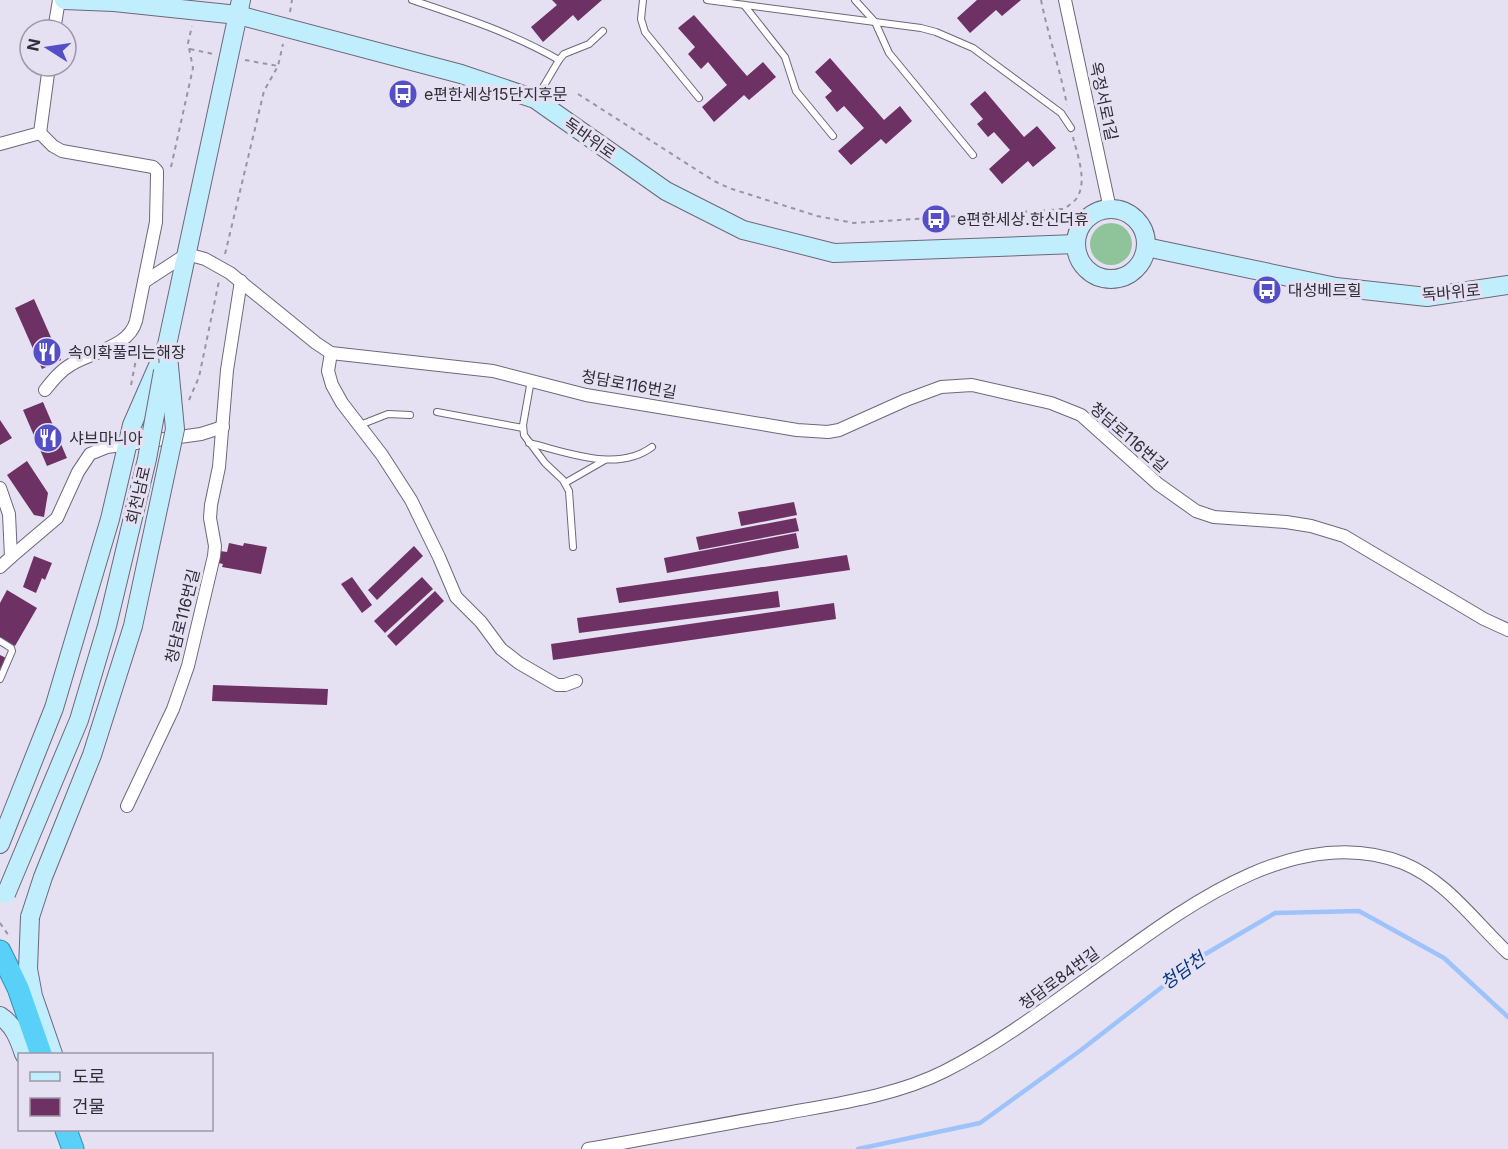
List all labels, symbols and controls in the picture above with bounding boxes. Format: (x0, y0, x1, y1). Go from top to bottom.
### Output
north arrow (18, 18, 78, 78)
text: N (22, 37, 44, 53)
street label: 옥정서로1길 (1086, 60, 1122, 142)
bus stop icon: e편한세상15단지후문 (387, 78, 419, 110)
place label: e편한세상15단지후문 (424, 84, 568, 104)
street label: 독바위로 (560, 113, 620, 163)
bus stop icon: e편한세상.한신더휴 (920, 203, 952, 235)
place label: e편한세상.한신더휴 (957, 209, 1089, 229)
bus stop icon: 대성베르힐 (1251, 274, 1283, 306)
street label: 독바위로 (1421, 279, 1481, 305)
place label: 대성베르힐 (1288, 280, 1362, 300)
restaurant icon: 속이확풀리는해장 (31, 336, 63, 368)
place label: 속이확풀리는해장 (68, 342, 186, 362)
street label: 청담로116번길 (580, 366, 678, 402)
street label: 청담로116번길 (1086, 398, 1172, 476)
restaurant icon: 샤브마니아 (32, 422, 64, 454)
place label: 샤브마니아 (69, 428, 143, 448)
street label: 회천남로 (122, 464, 154, 526)
street label: 청담로116번길 (161, 567, 203, 665)
street label: 청담로84번길 (1015, 942, 1103, 1014)
water label: 청담천 (1156, 946, 1211, 994)
legend (18, 1053, 213, 1131)
text: 도로 (72, 1066, 105, 1087)
text: 건물 (72, 1096, 105, 1117)

